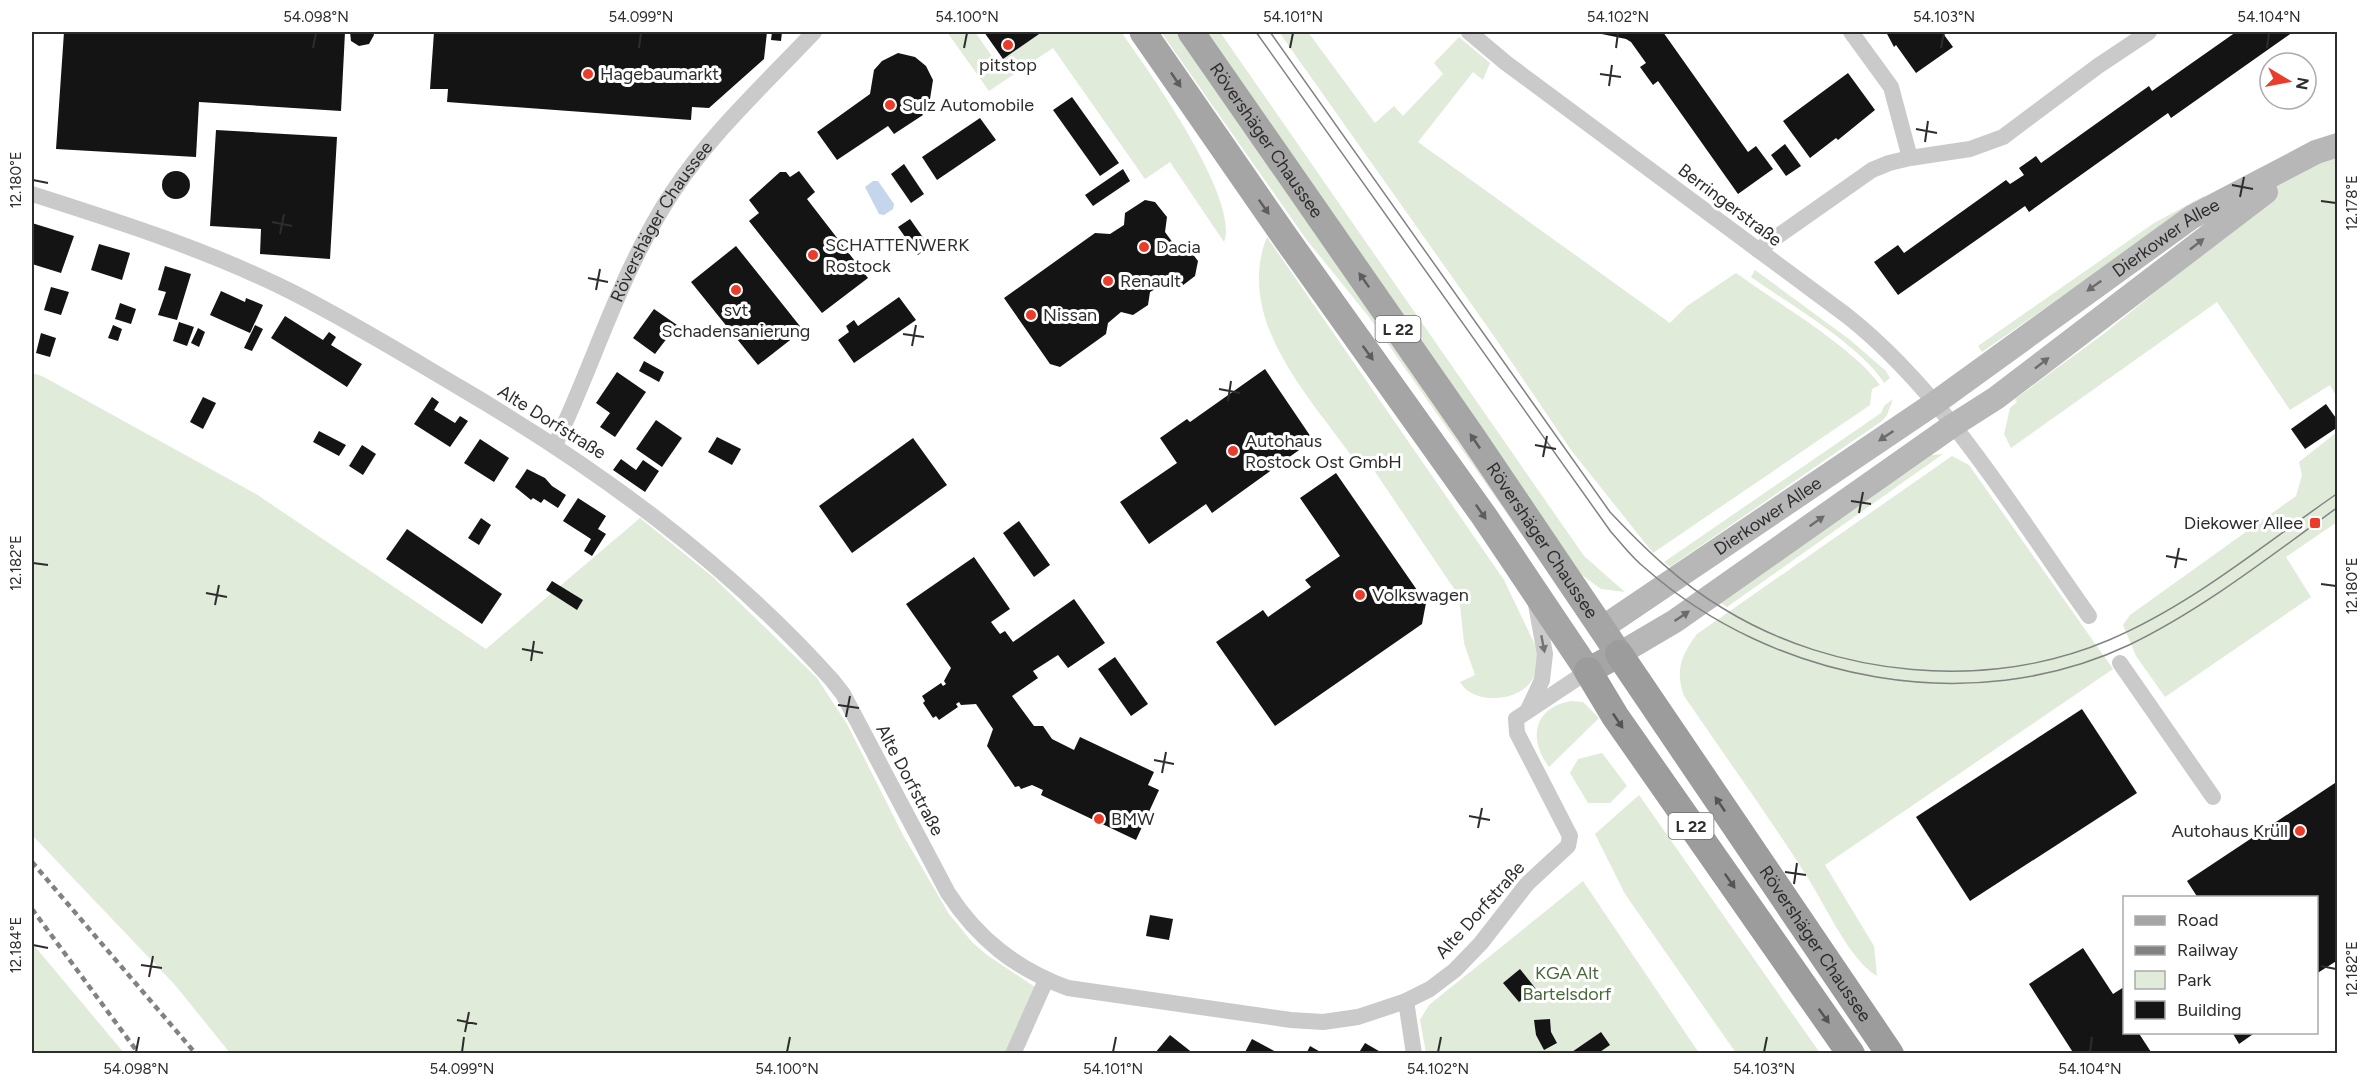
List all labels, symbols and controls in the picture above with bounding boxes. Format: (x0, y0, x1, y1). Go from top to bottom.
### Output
text: 54.098°N (283, 8, 349, 26)
text: 54.099°N (609, 8, 673, 26)
text: 54.100°N (935, 8, 999, 26)
text: 54.101°N (1263, 8, 1323, 26)
text: 54.102°N (1587, 8, 1649, 26)
text: 54.103°N (1913, 8, 1975, 26)
text: 54.104°N (2237, 8, 2301, 26)
marker: pitstop (1001, 38, 1015, 52)
north arrow (2258, 51, 2318, 111)
place label: pitstop (979, 54, 1037, 76)
street label: Rövershäger Chaussee (1205, 59, 1328, 222)
place label: Hagebaumarkt (600, 63, 719, 85)
marker: Hagebaumarkt (581, 67, 595, 81)
one-way arrow (1170, 71, 1182, 87)
text: N (2292, 76, 2313, 91)
place label: Sulz Automobile (902, 94, 1034, 116)
marker: Sulz Automobile (883, 98, 897, 112)
street label: Rövershäger Chaussee (606, 136, 718, 306)
text: 12.180°E (7, 151, 25, 209)
street label: Berringerstraße (1674, 159, 1786, 251)
text: 12.178°E (2343, 175, 2361, 231)
street label: Dierkower Allee (2108, 193, 2223, 282)
one-way arrow (1258, 199, 1269, 215)
place label: SCHATTENWERK Rostock (825, 234, 969, 277)
place label: Dacia (1156, 236, 1201, 258)
one-way arrow (2188, 238, 2204, 250)
marker: Dacia (1137, 240, 1151, 254)
marker: SCHATTENWERK Rostock (806, 248, 820, 262)
place label: Renault (1120, 270, 1181, 292)
one-way arrow (1358, 273, 1370, 289)
marker: Renault (1101, 274, 1115, 288)
one-way arrow (2087, 280, 2103, 292)
marker: svt Schadensanierung (729, 283, 743, 297)
place label: svt Schadensanierung (662, 299, 810, 342)
place label: Nissan (1043, 304, 1097, 326)
marker: Nissan (1024, 308, 1038, 322)
road number: L 22 (1376, 316, 1420, 342)
one-way arrow (1361, 346, 1373, 361)
one-way arrow (2034, 356, 2050, 369)
street label: Alte Dorfstraße (494, 380, 610, 464)
place label: Autohaus Rostock Ost GmbH (1245, 430, 1402, 473)
one-way arrow (1879, 430, 1895, 442)
one-way arrow (1469, 433, 1481, 449)
marker: Autohaus Rostock Ost GmbH (1226, 444, 1240, 458)
street label: Rövershäger Chaussee (1482, 458, 1603, 623)
street label: Dierkower Allee (1710, 472, 1826, 560)
one-way arrow (1475, 503, 1487, 519)
place label: Diekower Allee (2184, 512, 2303, 534)
one-way arrow (1808, 515, 1824, 527)
marker: Diekower Allee (2308, 516, 2322, 530)
text: 12.182°E (7, 535, 25, 591)
text: 12.180°E (2343, 557, 2361, 615)
place label: Volkswagen (1372, 584, 1469, 606)
marker: Volkswagen (1353, 588, 1367, 602)
one-way arrow (1673, 610, 1689, 622)
one-way arrow (1539, 634, 1548, 653)
one-way arrow (1612, 713, 1623, 729)
street label: Alte Dorfstraße (871, 720, 949, 840)
one-way arrow (1714, 797, 1726, 813)
place label: BMW (1111, 808, 1155, 830)
marker: BMW (1092, 812, 1106, 826)
road number: L 22 (1668, 813, 1714, 839)
place label: Autohaus Krüll (2171, 820, 2288, 842)
marker: Autohaus Krüll (2293, 824, 2307, 838)
street label: Alte Dorfstraße (1431, 857, 1529, 963)
street label: Rövershäger Chaussee (1755, 861, 1876, 1026)
one-way arrow (1724, 873, 1736, 889)
legend (2123, 896, 2318, 1034)
text: Road (2177, 909, 2218, 931)
text: 12.184°E (7, 917, 25, 973)
text: Railway (2177, 939, 2239, 961)
text: 12.182°E (2343, 941, 2361, 997)
park label: KGA Alt Bartelsdorf (1523, 962, 1612, 1005)
text: Park (2177, 969, 2212, 991)
text: Building (2177, 999, 2242, 1021)
one-way arrow (1818, 1009, 1830, 1024)
text: 54.098°N (103, 1060, 169, 1078)
text: 54.099°N (430, 1060, 494, 1078)
text: 54.100°N (755, 1060, 819, 1078)
text: 54.101°N (1083, 1060, 1143, 1078)
text: 54.102°N (1407, 1060, 1469, 1078)
text: 54.103°N (1733, 1060, 1795, 1078)
text: 54.104°N (2058, 1060, 2122, 1078)

